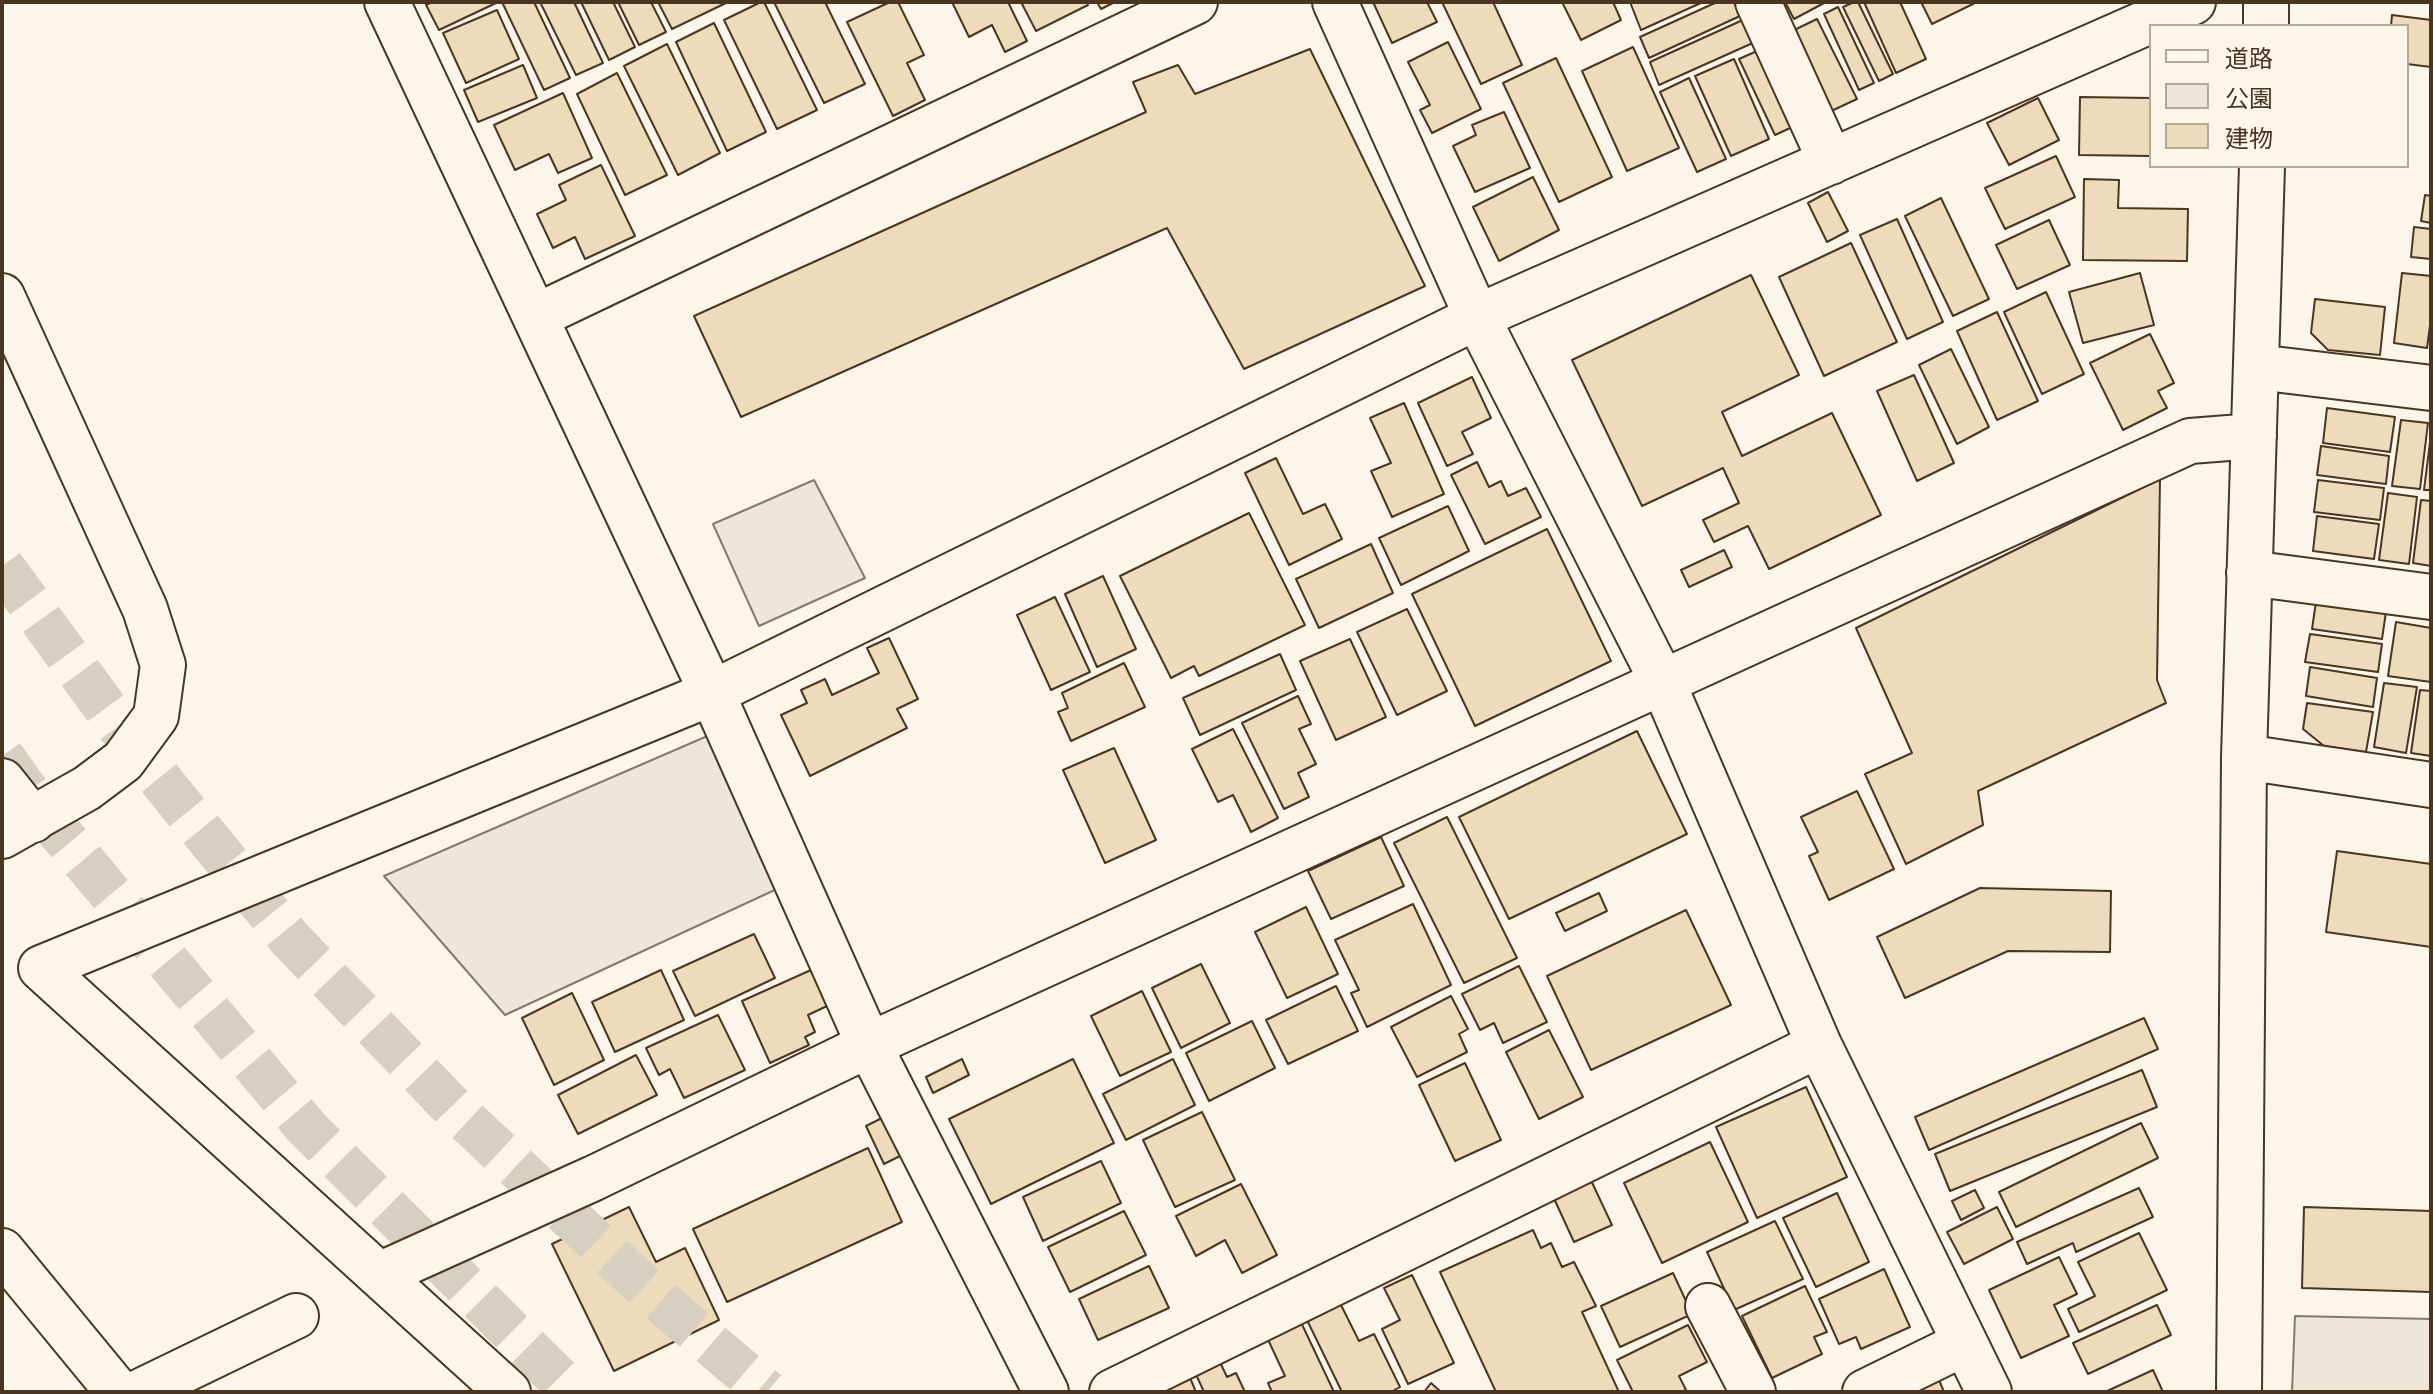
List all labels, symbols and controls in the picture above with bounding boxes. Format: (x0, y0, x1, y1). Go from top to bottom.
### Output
legend (2149, 24, 2409, 168)
text: 道路 (2225, 45, 2273, 73)
text: 公園 (2225, 85, 2273, 113)
text: 建物 (2225, 125, 2273, 153)

